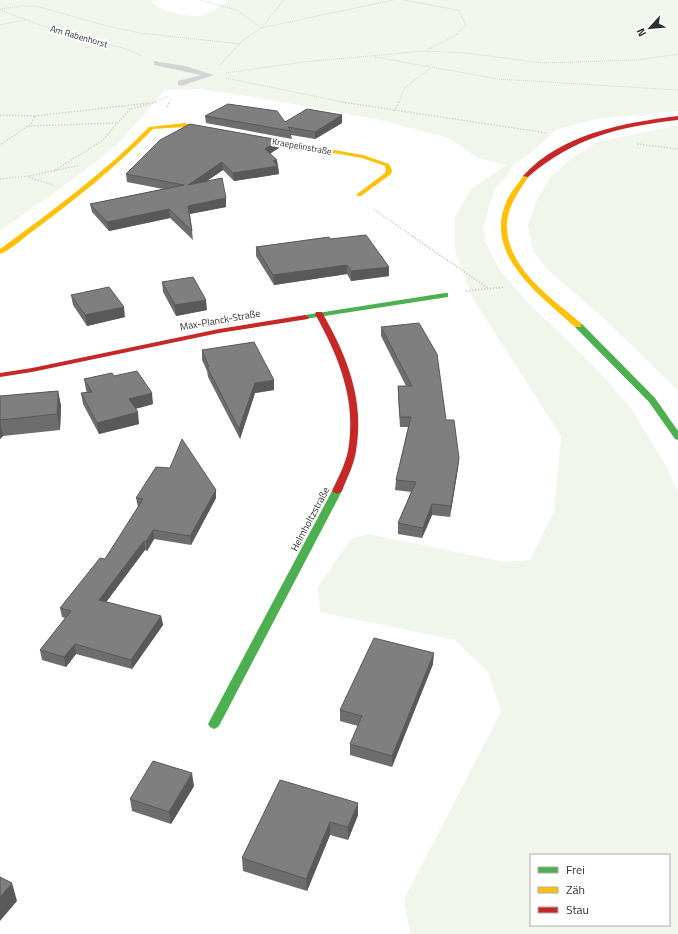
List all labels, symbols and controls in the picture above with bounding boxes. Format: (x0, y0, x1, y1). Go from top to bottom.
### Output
north arrow (630, 8, 670, 48)
street label: Am Rabenhorst (49, 22, 110, 51)
text: N (632, 26, 650, 40)
street label: Kraepelinstraße (271, 134, 333, 158)
street label: Max-Planck-Straße (179, 306, 261, 334)
street label: Helmholtzstraße (287, 484, 333, 554)
legend (530, 854, 670, 926)
text: Frei (566, 860, 585, 879)
text: Zäh (566, 880, 585, 899)
text: Stau (566, 900, 589, 919)

